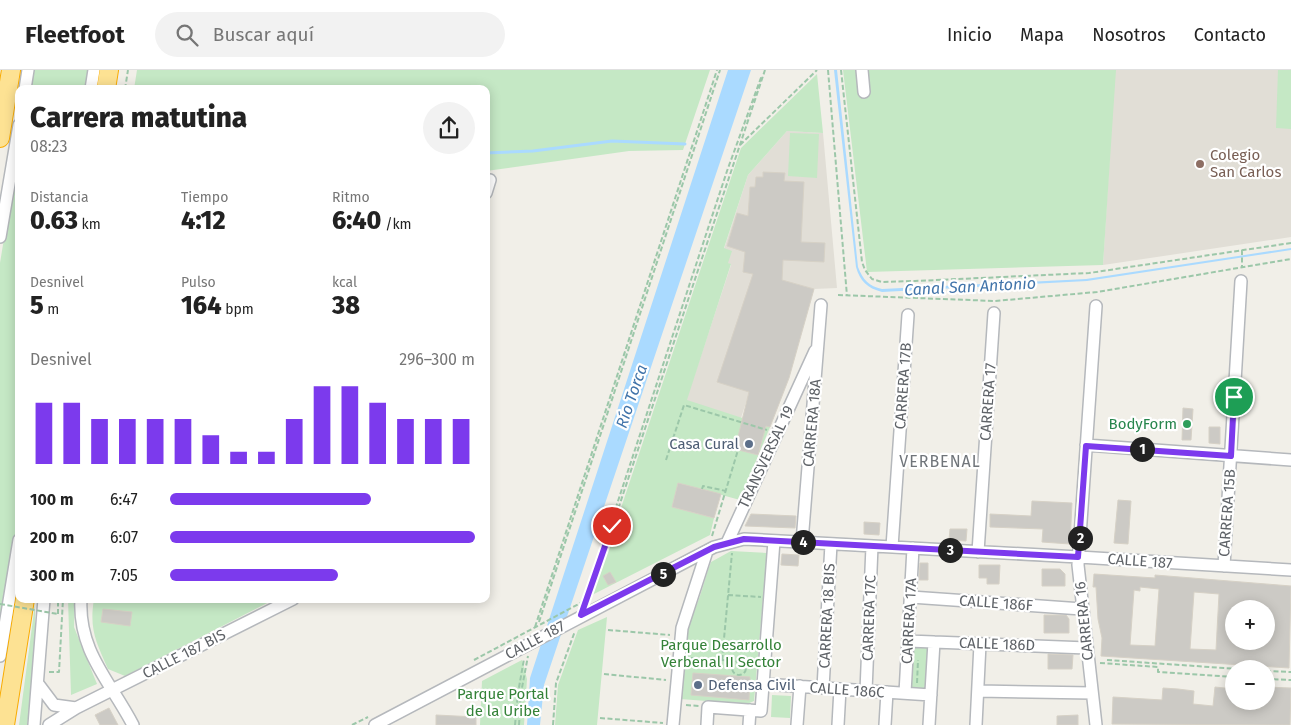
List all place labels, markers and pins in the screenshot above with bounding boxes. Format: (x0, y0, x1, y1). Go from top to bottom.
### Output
place label: Colegio San Carlos (1210, 146, 1281, 181)
marker: Colegio San Carlos (1194, 158, 1206, 170)
pin (1213, 376, 1255, 418)
place label: BodyForm (1109, 415, 1177, 433)
marker: BodyForm (1181, 418, 1193, 430)
place label: Casa Cural (669, 435, 740, 453)
pin: 1 (1130, 436, 1154, 462)
marker: Casa Cural (743, 438, 755, 450)
pin (591, 505, 633, 547)
pin: 2 (1068, 526, 1092, 550)
pin: 4 (790, 530, 816, 554)
pin: 3 (938, 538, 962, 562)
pin: 5 (650, 562, 676, 586)
place label: Defensa Civil (708, 676, 796, 694)
marker: Defensa Civil (692, 679, 704, 691)

